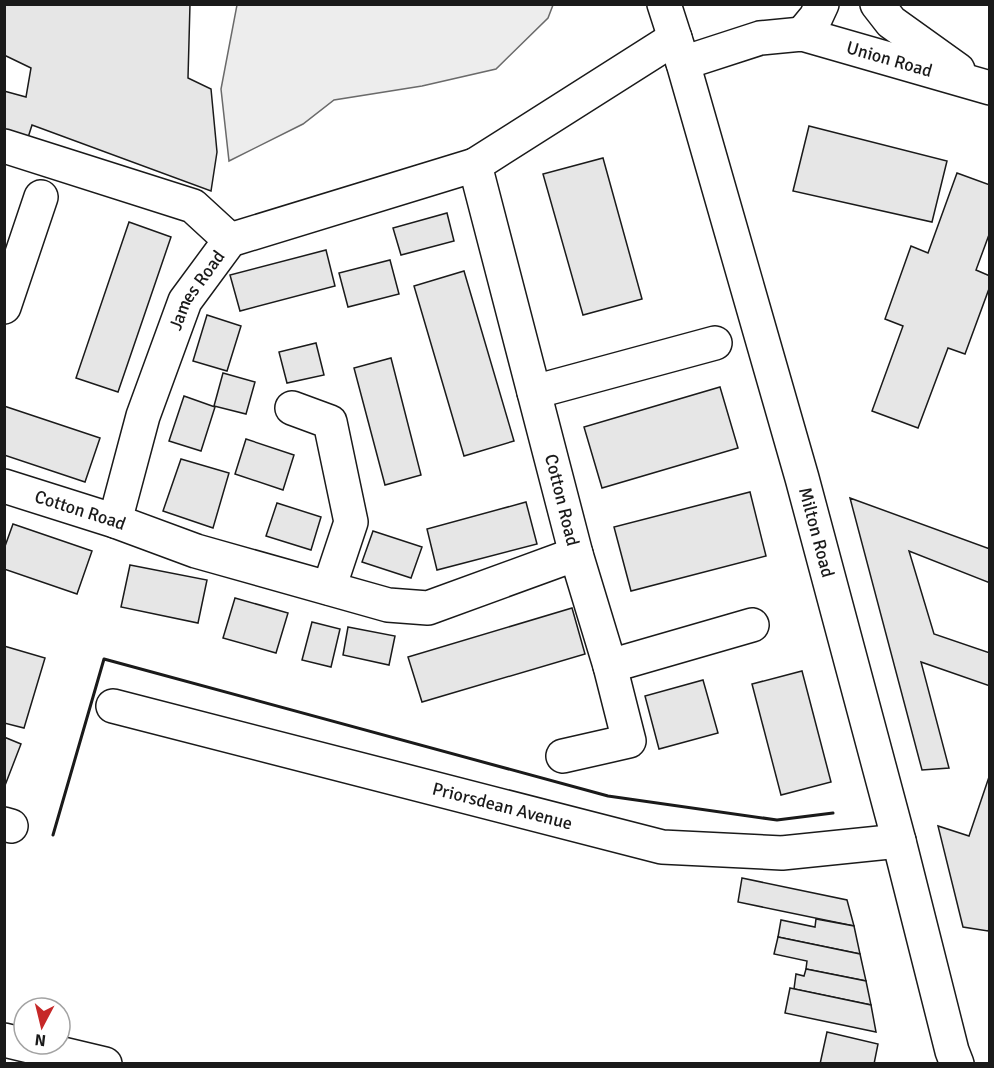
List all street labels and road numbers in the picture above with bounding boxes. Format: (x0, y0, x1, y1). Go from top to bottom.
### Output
street label: Union Road (844, 36, 935, 82)
street label: James Road (164, 246, 230, 333)
street label: Cotton Road (540, 452, 584, 548)
street label: Cotton Road (32, 485, 129, 535)
street label: Milton Road (794, 485, 839, 580)
street label: Priorsdean Avenue (430, 777, 575, 835)

